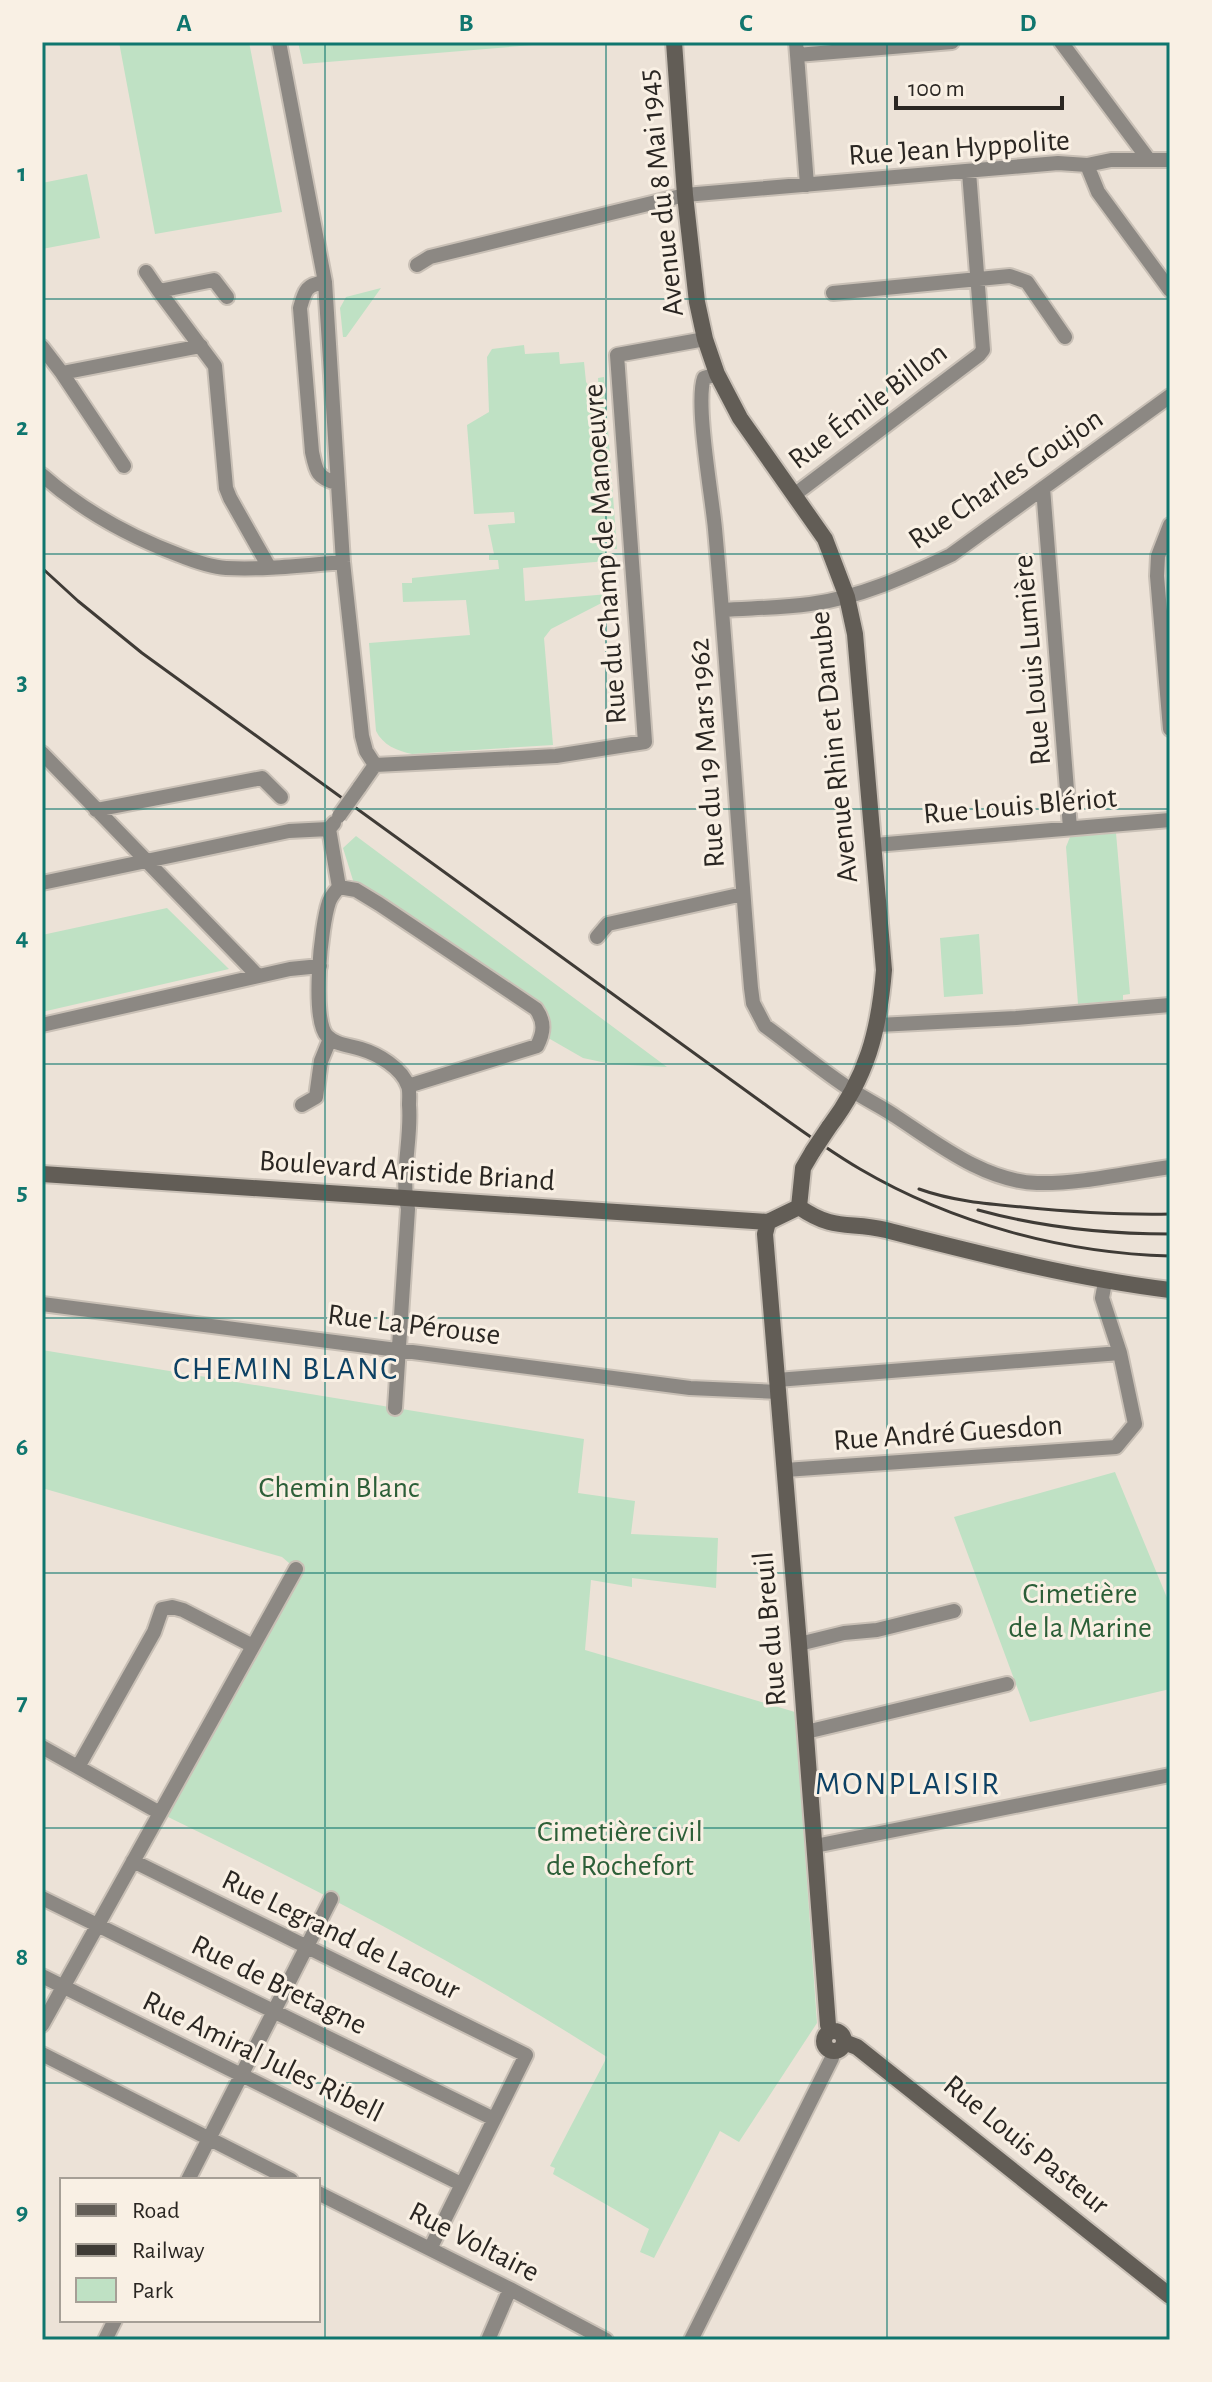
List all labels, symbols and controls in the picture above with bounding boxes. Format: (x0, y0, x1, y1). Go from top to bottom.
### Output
text: A (176, 10, 192, 36)
text: B (458, 10, 474, 36)
text: C (739, 10, 753, 36)
text: D (1019, 10, 1037, 36)
scale bar (896, 60, 1062, 110)
street label: Avenue du 8 Mai 1945 (633, 68, 689, 318)
text: 100 m (908, 77, 965, 101)
street label: Rue Jean Hyppolite (847, 125, 1071, 171)
text: 1 (17, 160, 27, 186)
street label: Rue Émile Billon (782, 335, 953, 475)
street label: Rue du Champ de Manoeuvre (578, 383, 632, 725)
street label: Rue Charles Goujon (903, 403, 1109, 555)
text: 2 (16, 414, 28, 440)
street label: Rue Louis Lumière (1008, 553, 1056, 767)
street label: Avenue Rhin et Danube (805, 609, 863, 885)
street label: Rue du 19 Mars 1962 (684, 637, 730, 869)
text: 3 (16, 669, 28, 695)
street label: Rue Louis Blériot (922, 783, 1118, 829)
text: 4 (15, 924, 29, 950)
street label: Boulevard Aristide Briand (258, 1146, 556, 1196)
text: 5 (16, 1179, 28, 1205)
street label: Rue La Pérouse (326, 1299, 502, 1351)
district label: CHEMIN BLANC (173, 1353, 399, 1385)
street label: Rue André Guesdon (832, 1410, 1064, 1456)
text: 6 (16, 1434, 28, 1460)
park label: Chemin Blanc (259, 1473, 420, 1503)
street label: Rue du Breuil (748, 1550, 792, 1708)
park label: Cimetière de la Marine (1008, 1579, 1152, 1643)
text: 7 (16, 1689, 28, 1715)
district label: MONPLAISIR (815, 1768, 1001, 1800)
park label: Cimetière civil de Rochefort (537, 1817, 703, 1881)
street label: Rue Legrand de Lacour (217, 1864, 465, 2006)
street label: Rue de Bretagne (187, 1930, 371, 2040)
text: 8 (16, 1944, 28, 1970)
street label: Rue Amiral Jules Ribell (138, 1986, 388, 2128)
street label: Rue Louis Pasteur (938, 2069, 1115, 2221)
legend (60, 2178, 320, 2322)
street label: Rue Voltaire (404, 2196, 544, 2288)
text: 9 (16, 2199, 28, 2225)
text: Road (132, 2199, 180, 2223)
text: Railway (132, 2239, 204, 2263)
text: Park (132, 2279, 173, 2303)

